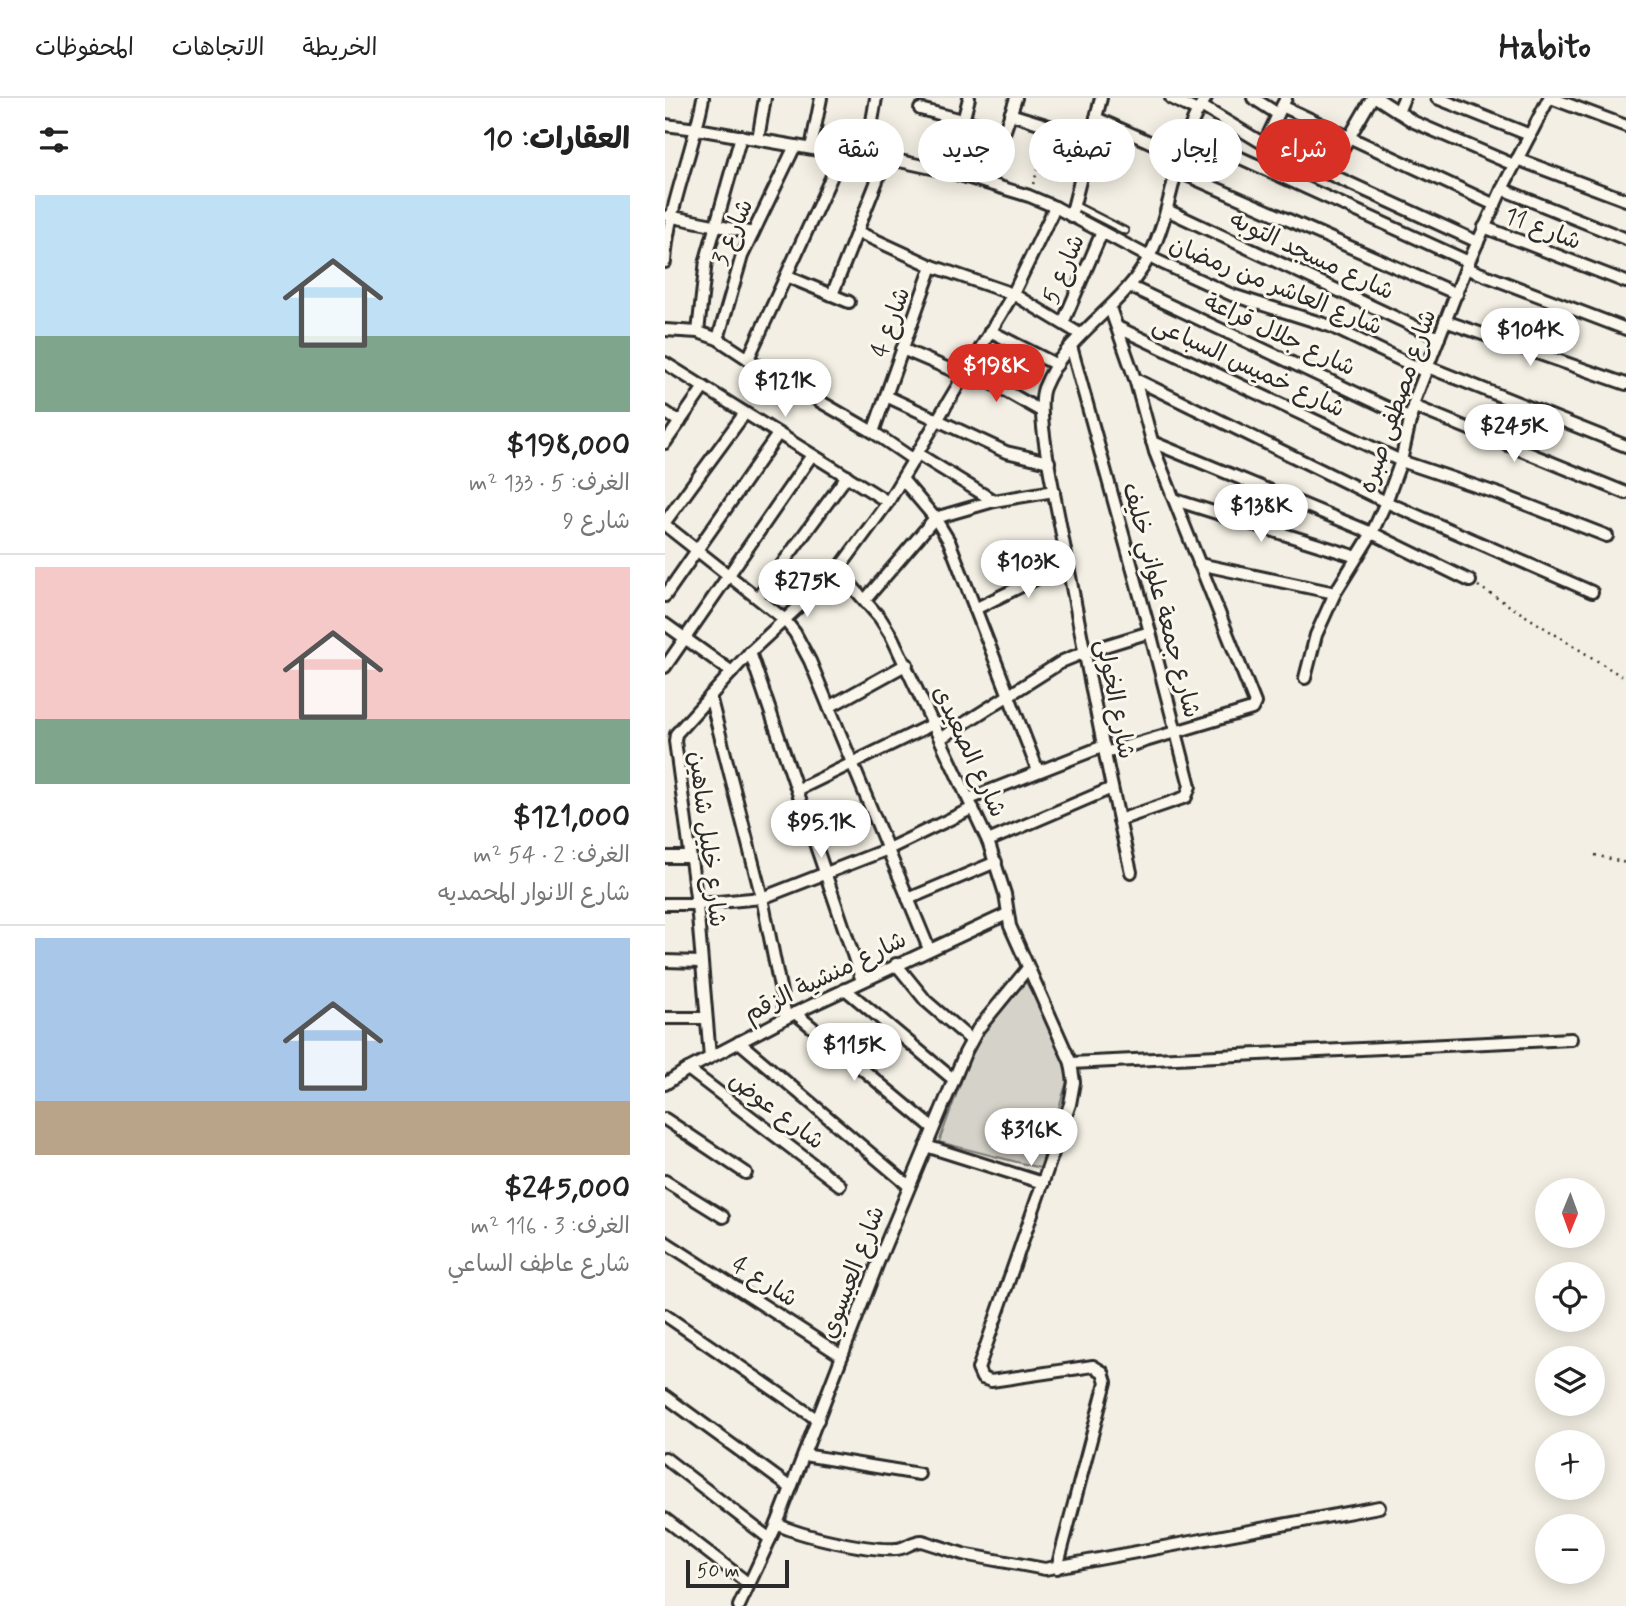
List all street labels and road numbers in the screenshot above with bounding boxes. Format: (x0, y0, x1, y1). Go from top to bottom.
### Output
street label: شارع 3 (706, 195, 761, 271)
street label: شارع 11 (1500, 201, 1585, 258)
street label: شارع مسجد التوبه (1224, 205, 1399, 308)
street label: شارع 5 (1036, 230, 1093, 309)
street label: شارع العاشر من رمضان (1164, 230, 1386, 343)
street label: شارع 4 (864, 283, 918, 362)
street label: شارع جلال قراعة (1199, 287, 1360, 384)
street label: شارع مصطفى صبره (1352, 305, 1444, 498)
street label: شارع خميس السباعى (1147, 309, 1349, 425)
street label: شارع جمعة علواني خليف (1110, 479, 1207, 723)
street label: شارع الخولى (1088, 637, 1141, 762)
street label: شارع الصعيدى (925, 681, 1013, 823)
street label: شارع خليل شاهين (680, 749, 733, 929)
street label: شارع منشية الزقم (739, 925, 912, 1031)
street label: شارع عوض (722, 1065, 830, 1157)
street label: شارع العيسوي (814, 1202, 893, 1343)
street label: شارع 4 (725, 1250, 803, 1315)

